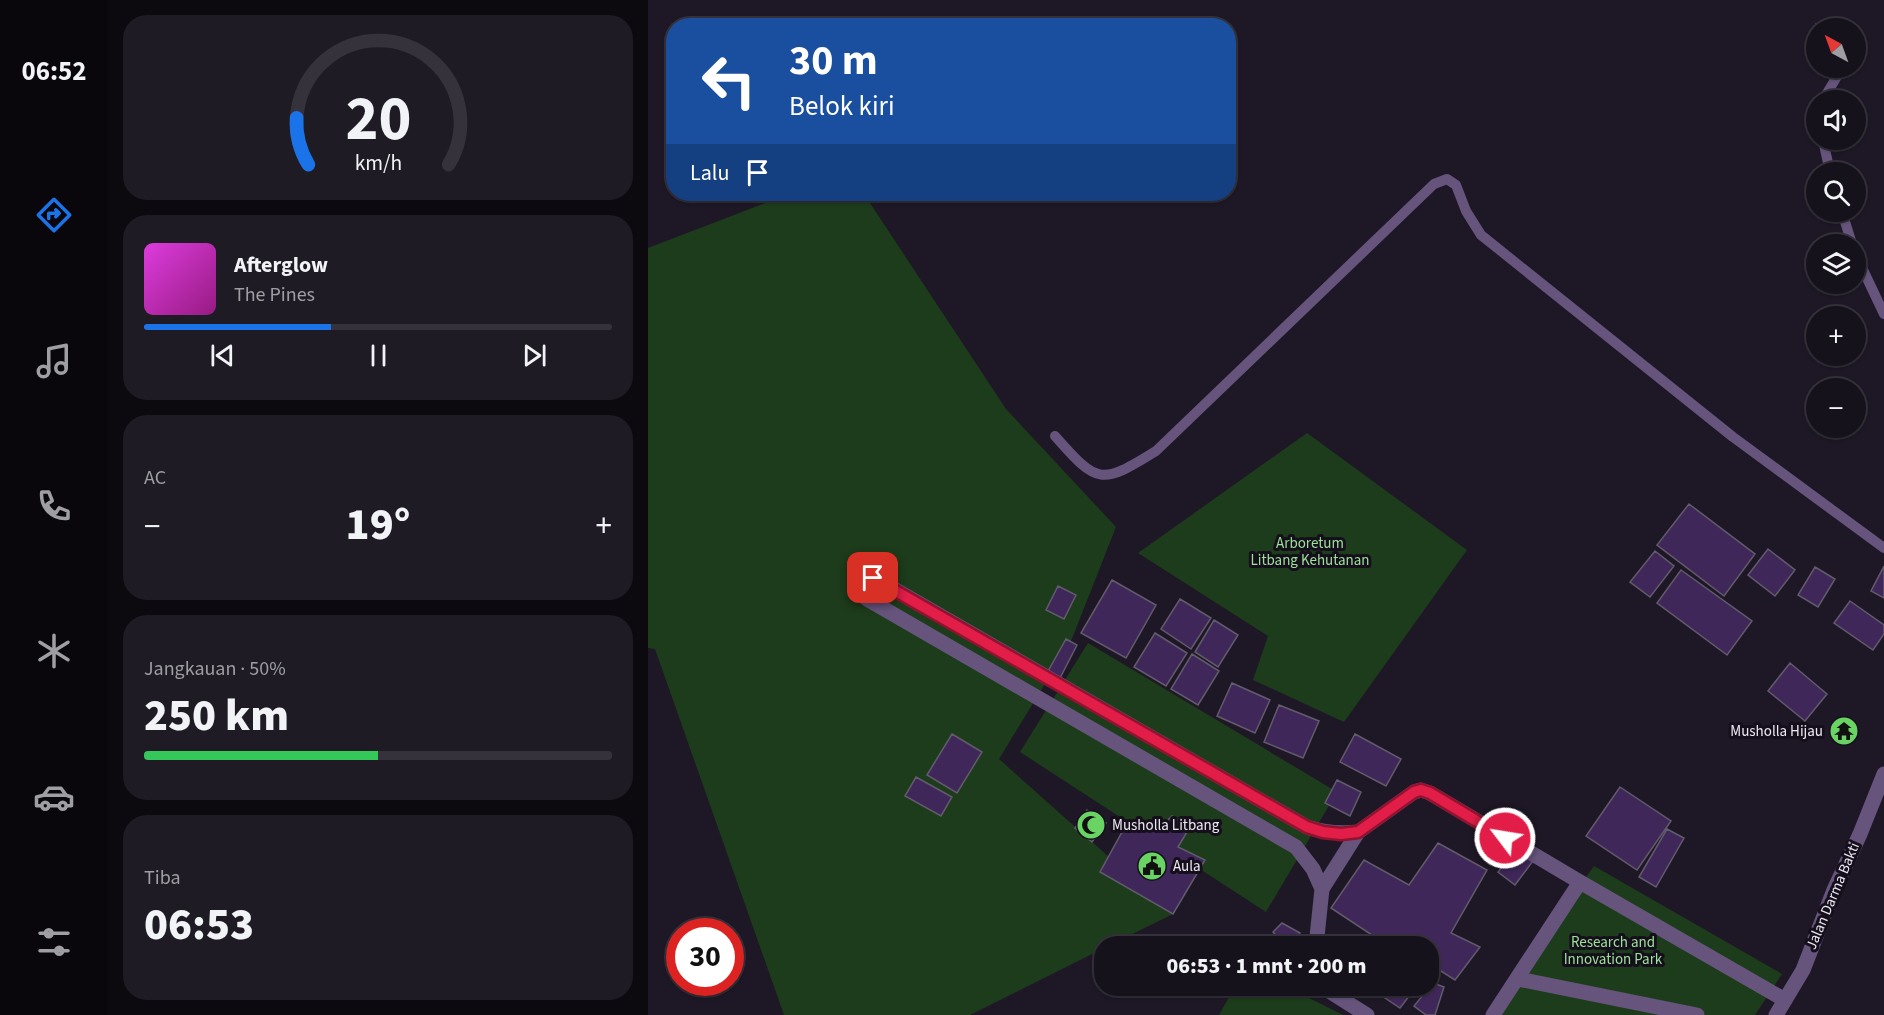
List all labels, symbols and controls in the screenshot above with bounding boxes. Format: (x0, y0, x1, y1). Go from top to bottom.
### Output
north arrow (1806, 18, 1866, 78)
map controls (1806, 18, 1866, 438)
text: 30 m (789, 31, 878, 91)
icon: left (690, 42, 768, 120)
text: 06:52 (21, 52, 87, 91)
text: 20 (345, 75, 411, 164)
text: Belok kiri (789, 87, 895, 126)
button: sound (1806, 90, 1866, 150)
text: km/h (354, 148, 402, 179)
icon: arrive (741, 156, 774, 189)
text: Lalu (690, 157, 729, 189)
button: search (1806, 162, 1866, 222)
icon: directions (33, 194, 75, 236)
button: layers (1806, 234, 1866, 294)
text: Afterglow (234, 249, 328, 281)
text: The Pines (234, 281, 315, 309)
button: + (1806, 306, 1866, 366)
icon: previous (206, 339, 239, 372)
icon: pause (362, 339, 395, 372)
icon: next (518, 339, 551, 372)
icon: music (33, 340, 75, 382)
button: − (1806, 378, 1866, 438)
text: AC (144, 464, 166, 492)
icon: phone (33, 485, 75, 527)
text: 19° (346, 493, 410, 557)
text: − (144, 503, 160, 550)
text: + (596, 503, 612, 550)
park label: Arboretum Litbang Kehutanan (1250, 533, 1370, 571)
pin (847, 552, 898, 603)
icon: arrive (856, 561, 889, 594)
icon: climate (33, 630, 75, 672)
text: Jangkauan · 50% (144, 655, 286, 683)
text: 250 km (144, 684, 289, 748)
temple icon: Musholla Hijau (1828, 715, 1860, 747)
place label: Musholla Hijau (1730, 721, 1823, 742)
icon: car (33, 776, 75, 818)
position arrow (1473, 806, 1537, 870)
mosque icon: Musholla Litbang (1075, 809, 1107, 841)
place label: Musholla Litbang (1112, 815, 1220, 836)
street label: Jalan Darma Bakti (1801, 839, 1865, 953)
public building icon: Aula (1136, 850, 1168, 882)
place label: Aula (1173, 856, 1201, 877)
text: Tiba (144, 864, 181, 892)
text: 06:53 (144, 893, 254, 957)
speed limit sign: 30 (666, 918, 744, 996)
icon: filters (33, 921, 75, 963)
park label: Research and Innovation Park (1564, 932, 1663, 970)
text: 06:53 · 1 mnt · 200 m (1166, 950, 1367, 982)

